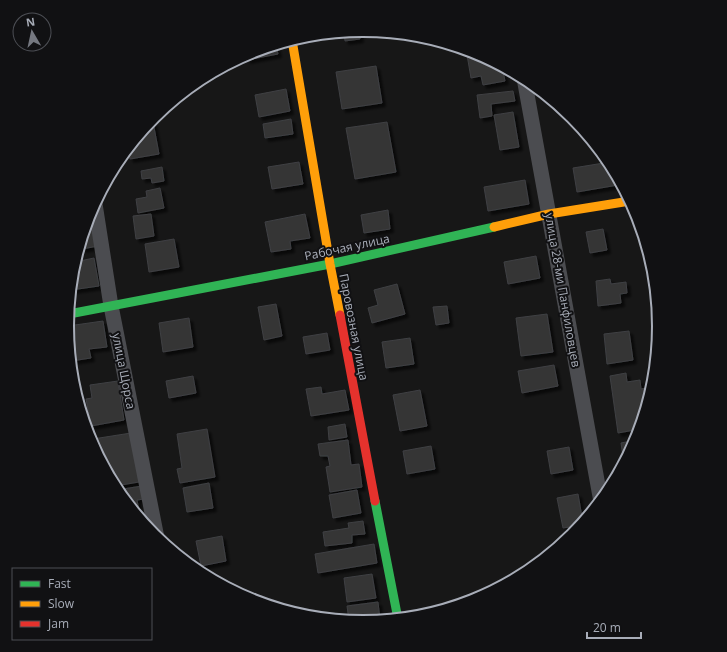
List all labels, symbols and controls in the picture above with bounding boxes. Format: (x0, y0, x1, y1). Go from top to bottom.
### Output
north arrow (12, 12, 52, 52)
text: N (25, 14, 36, 30)
street label: улица 28-ми Панфиловцев (541, 212, 585, 369)
street label: Рабочая улица (303, 230, 391, 264)
street label: Паровозная улица (335, 272, 373, 382)
street label: улица Щорса (108, 331, 140, 411)
legend (12, 568, 152, 640)
text: Fast (48, 575, 71, 592)
text: Slow (48, 595, 75, 612)
scale bar (587, 614, 641, 640)
text: Jam (47, 615, 69, 632)
text: 20 m (593, 619, 621, 636)

